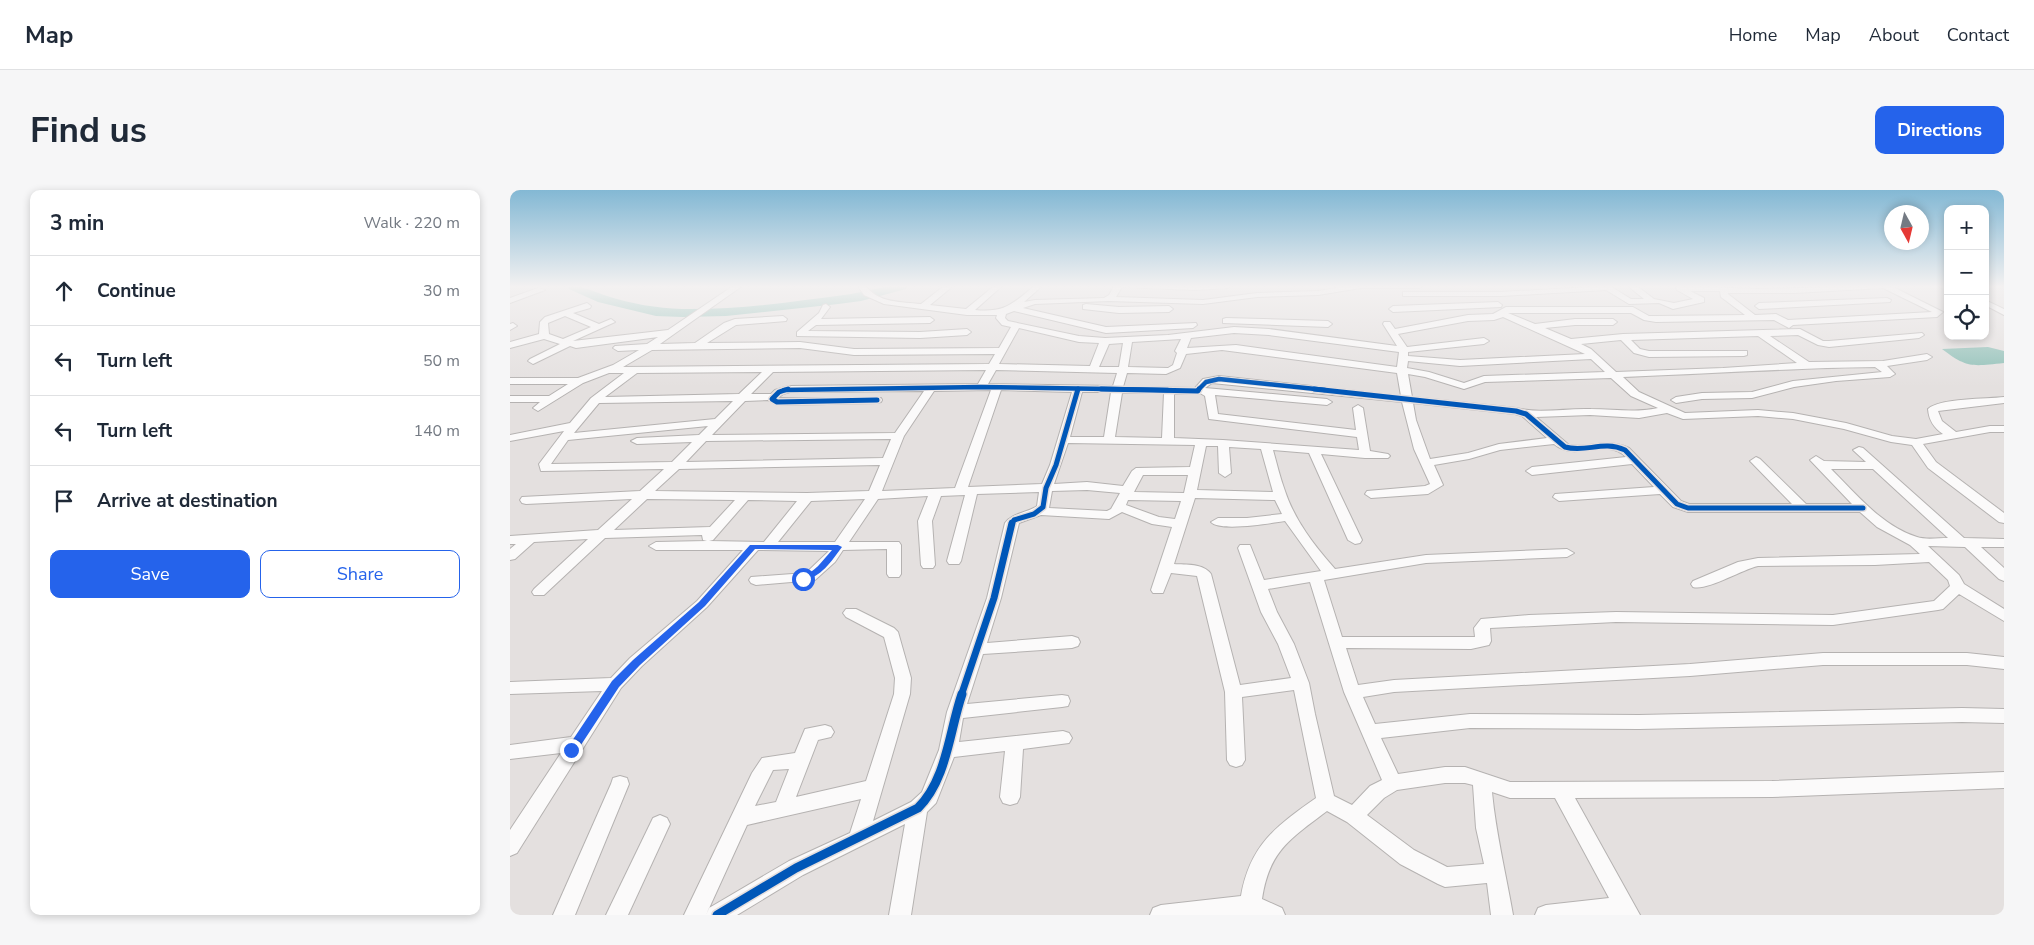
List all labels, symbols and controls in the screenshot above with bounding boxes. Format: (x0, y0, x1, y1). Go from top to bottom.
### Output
text: Map (25, 19, 73, 51)
text: Home (1729, 23, 1777, 47)
text: Map (1805, 23, 1841, 47)
text: About (1869, 23, 1919, 47)
text: Contact (1947, 23, 2009, 47)
button: Directions (1875, 106, 2004, 154)
text: Find us (30, 107, 147, 154)
north arrow (1884, 205, 1929, 250)
map controls (1944, 205, 1989, 340)
button: + (1944, 205, 1989, 250)
text: 3 min (50, 209, 104, 237)
text: Walk · 220 m (364, 212, 460, 234)
button: − (1944, 250, 1989, 295)
icon: ahead (50, 277, 78, 305)
text: Continue (97, 278, 176, 304)
text: 30 m (423, 280, 460, 302)
button: locate (1944, 295, 1989, 340)
icon: left (50, 347, 78, 375)
text: Turn left (97, 348, 172, 374)
text: 50 m (423, 350, 460, 372)
icon: left (50, 417, 78, 445)
text: Turn left (97, 418, 172, 444)
text: 140 m (413, 420, 460, 442)
icon: arrive (50, 487, 78, 515)
text: Arrive at destination (97, 488, 278, 514)
button: Save (50, 550, 250, 598)
button: Share (260, 550, 460, 598)
route start (792, 568, 815, 591)
route end (560, 739, 583, 762)

